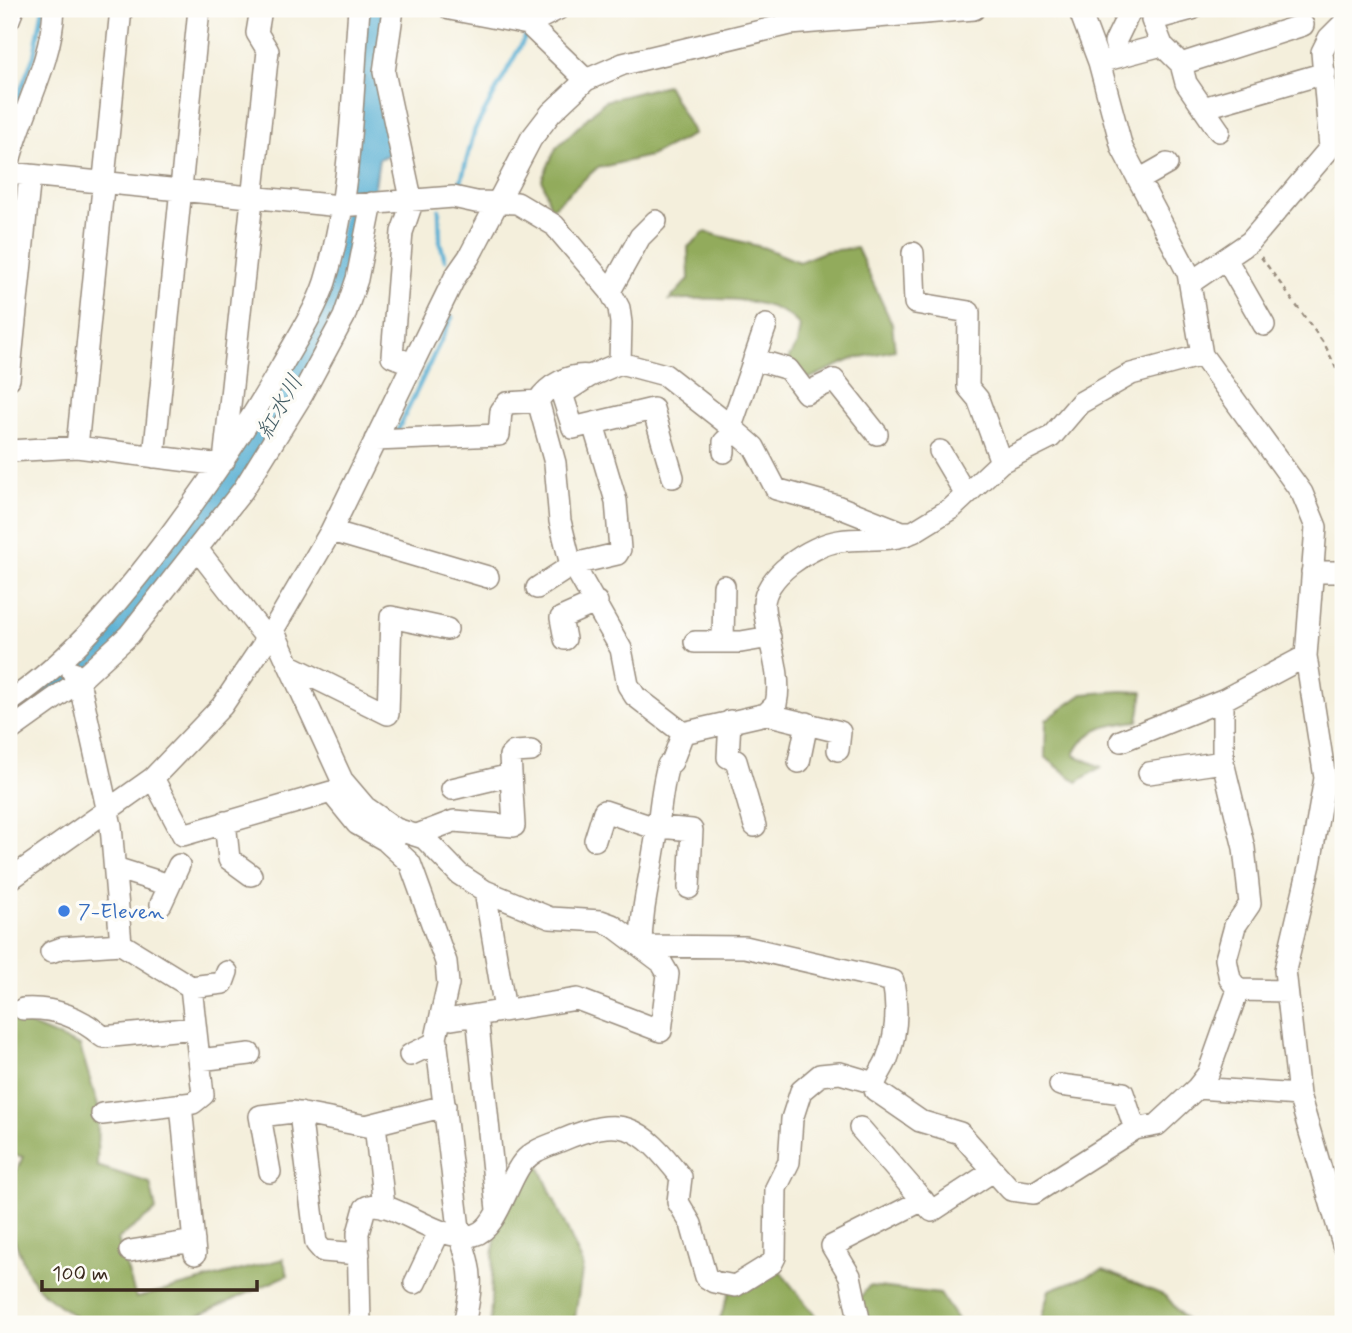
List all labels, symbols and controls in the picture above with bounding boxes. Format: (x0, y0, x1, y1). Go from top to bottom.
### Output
water label: 紅水川 (250, 370, 311, 444)
place label: 7-Eleven (78, 898, 165, 926)
marker: 7-Eleven (56, 903, 72, 919)
scale bar (42, 1249, 257, 1293)
text: 100 m (52, 1260, 108, 1288)

